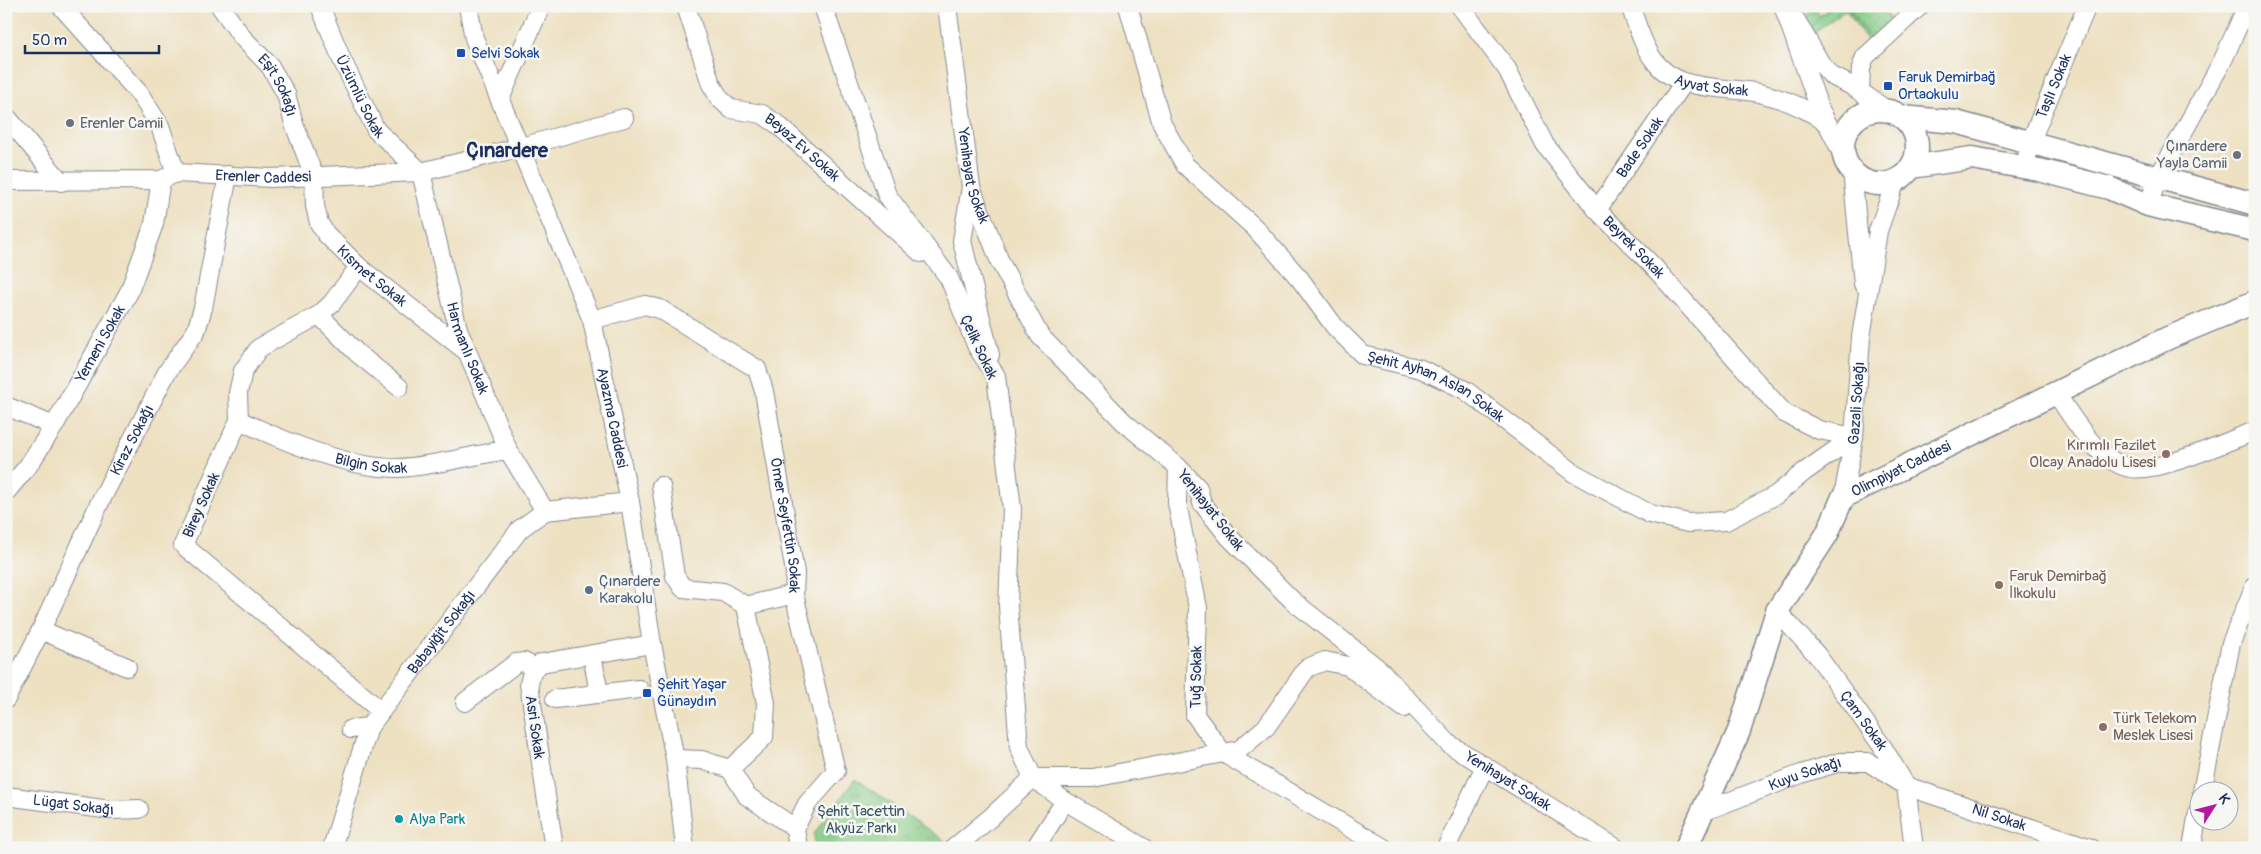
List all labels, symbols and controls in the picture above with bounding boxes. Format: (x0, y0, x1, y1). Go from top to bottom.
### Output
scale bar (25, 22, 159, 54)
text: 50 m (32, 31, 67, 50)
place label: Selvi Sokak (471, 44, 540, 63)
marker: Selvi Sokak (455, 47, 467, 59)
street label: Eşit Sokağı (253, 50, 301, 118)
street label: Taşlı Sokak (2032, 51, 2076, 122)
street label: Üzümlü Sokak (331, 52, 388, 143)
place label: Faruk Demirbağ Ortaokulu (1898, 68, 1996, 104)
street label: Ayvat Sokak (1671, 70, 1750, 101)
marker: Faruk Demirbağ Ortaokulu (1882, 80, 1894, 92)
street label: Beyaz Ev Sokak (761, 109, 844, 186)
street label: Bade Sokak (1613, 113, 1668, 182)
place label: Erenler Camii (80, 114, 163, 133)
marker: Erenler Camii (64, 117, 76, 129)
street label: Yenihayat Sokak (953, 126, 994, 227)
place label: Çınardere Yayla Camii (2156, 137, 2228, 173)
district label: Çınardere (466, 138, 549, 163)
marker: Çınardere Yayla Camii (2231, 149, 2243, 161)
street label: Erenler Caddesi (215, 166, 312, 188)
street label: Beyrek Sokak (1598, 212, 1669, 283)
street label: Kısmet Sokak (332, 241, 411, 312)
street label: Harmanlı Sokak (442, 300, 493, 398)
street label: Yemeni Sokak (71, 301, 130, 387)
street label: Çelik Sokak (955, 312, 1002, 383)
street label: Şehit Ayhan Aslan Sokak (1365, 347, 1509, 427)
street label: Gazali Sokağı (1844, 361, 1869, 446)
street label: Ayazma Caddesi (592, 366, 632, 470)
street label: Kiraz Sokağı (106, 402, 158, 479)
place label: Kırımlı Fazilet Olcay Anadolu Lisesi (2029, 436, 2157, 472)
street label: Olimpiyat Caddesi (1848, 437, 1954, 501)
marker: Kırımlı Fazilet Olcay Anadolu Lisesi (2160, 448, 2172, 460)
street label: Bilgin Sokak (333, 449, 409, 478)
street label: Ömer Seyfettin Sokak (765, 456, 804, 594)
street label: Yenihayat Sokak (1172, 465, 1249, 555)
street label: Birey Sokak (179, 469, 225, 541)
place label: Faruk Demirbağ İlkokulu (2009, 567, 2107, 603)
place label: Çınardere Karakolu (599, 572, 661, 608)
marker: Faruk Demirbağ İlkokulu (1993, 579, 2005, 591)
marker: Çınardere Karakolu (583, 584, 595, 596)
street label: Babayiğit Sokağı (404, 586, 480, 678)
street label: Tuğ Sokak (1186, 645, 1207, 709)
place label: Şehit Yaşar Günaydın (657, 675, 727, 711)
marker: Şehit Yaşar Günaydın (641, 687, 653, 699)
street label: Çam Sokak (1836, 687, 1892, 755)
street label: Asri Sokak (521, 694, 548, 761)
place label: Türk Telekom Meslek Lisesi (2113, 709, 2197, 745)
marker: Türk Telekom Meslek Lisesi (2097, 721, 2109, 733)
street label: Yenihayat Sokak (1460, 747, 1555, 816)
street label: Kuyu Sokağı (1766, 753, 1844, 795)
north arrow (2188, 782, 2238, 832)
text: K (2215, 790, 2234, 808)
street label: Lügat Sokağı (32, 791, 114, 820)
street label: Nil Sokak (1969, 800, 2029, 836)
park label: Şehit Tacettin Akyüz Parkı (817, 802, 905, 838)
place label: Alya Park (409, 810, 466, 829)
marker: Alya Park (393, 813, 405, 825)

